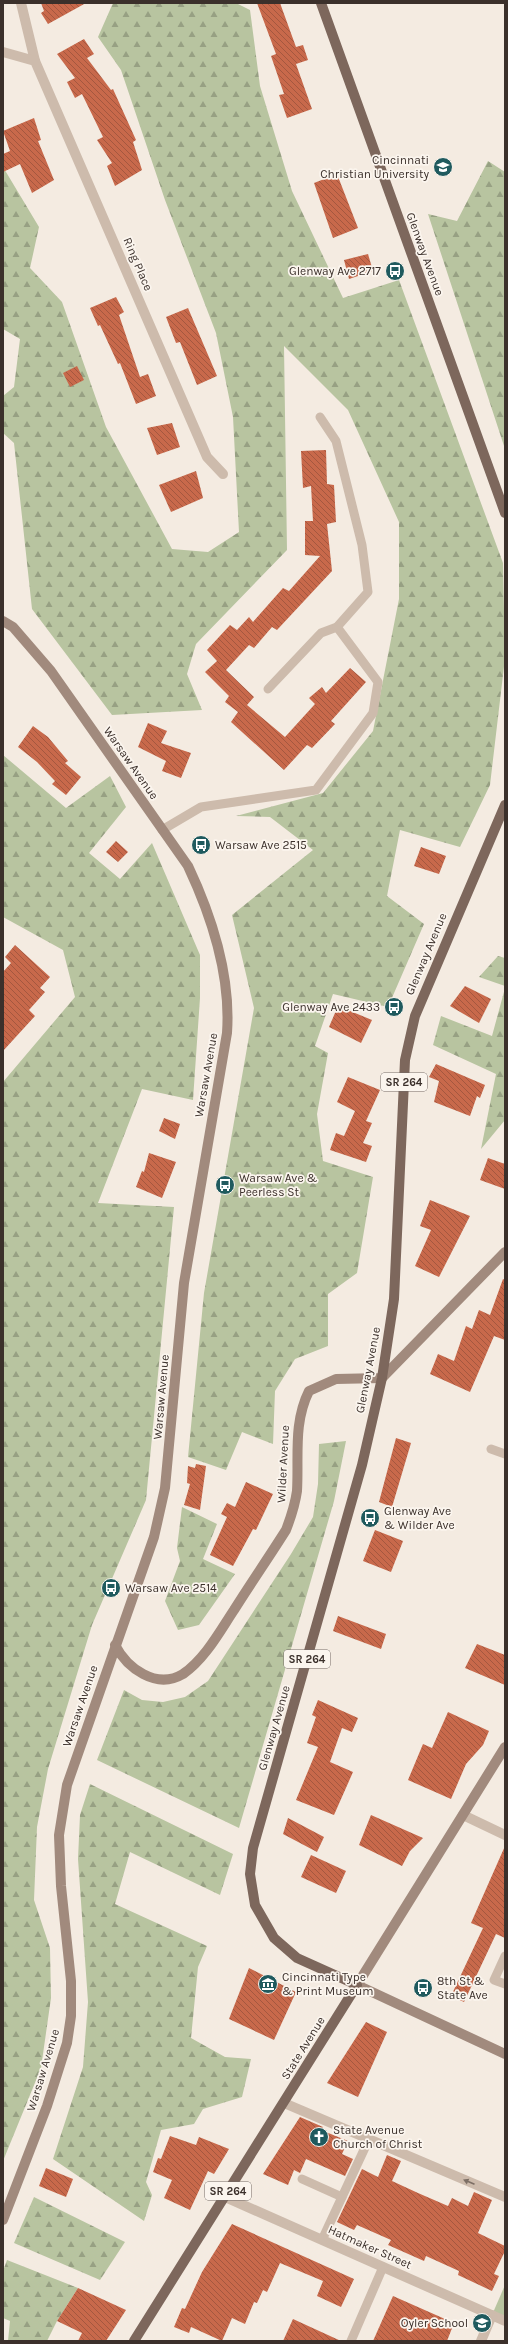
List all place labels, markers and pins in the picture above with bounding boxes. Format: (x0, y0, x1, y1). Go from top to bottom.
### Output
place label: Cincinnati Christian University (320, 153, 429, 181)
school or university icon: Cincinnati Christian University (432, 156, 454, 178)
bus stop icon: Glenway Ave 2717 (384, 260, 406, 282)
place label: Glenway Ave 2717 (289, 264, 381, 278)
bus stop icon: Warsaw Ave 2515 (190, 834, 212, 856)
place label: Warsaw Ave 2515 (215, 838, 307, 852)
bus stop icon: Glenway Ave 2433 (383, 996, 405, 1018)
place label: Glenway Ave 2433 (282, 1000, 380, 1014)
place label: Warsaw Ave & Peerless St (239, 1171, 317, 1199)
bus stop icon: Warsaw Ave & Peerless St (214, 1174, 236, 1196)
place label: Glenway Ave & Wilder Ave (384, 1504, 455, 1532)
bus stop icon: Glenway Ave & Wilder Ave (359, 1507, 381, 1529)
bus stop icon: Warsaw Ave 2514 (100, 1577, 122, 1599)
place label: Warsaw Ave 2514 (125, 1581, 217, 1595)
place label: Cincinnati Type & Print Museum (282, 1970, 373, 1998)
museum icon: Cincinnati Type & Print Museum (257, 1973, 279, 1995)
place label: 8th St & State Ave (437, 1974, 488, 2002)
bus stop icon: 8th St & State Ave (412, 1977, 434, 1999)
place label: State Avenue Church of Christ (333, 2123, 423, 2151)
church icon: State Avenue Church of Christ (308, 2126, 330, 2148)
school or university icon: Oyler School (471, 2312, 493, 2334)
place label: Oyler School (401, 2316, 468, 2330)

